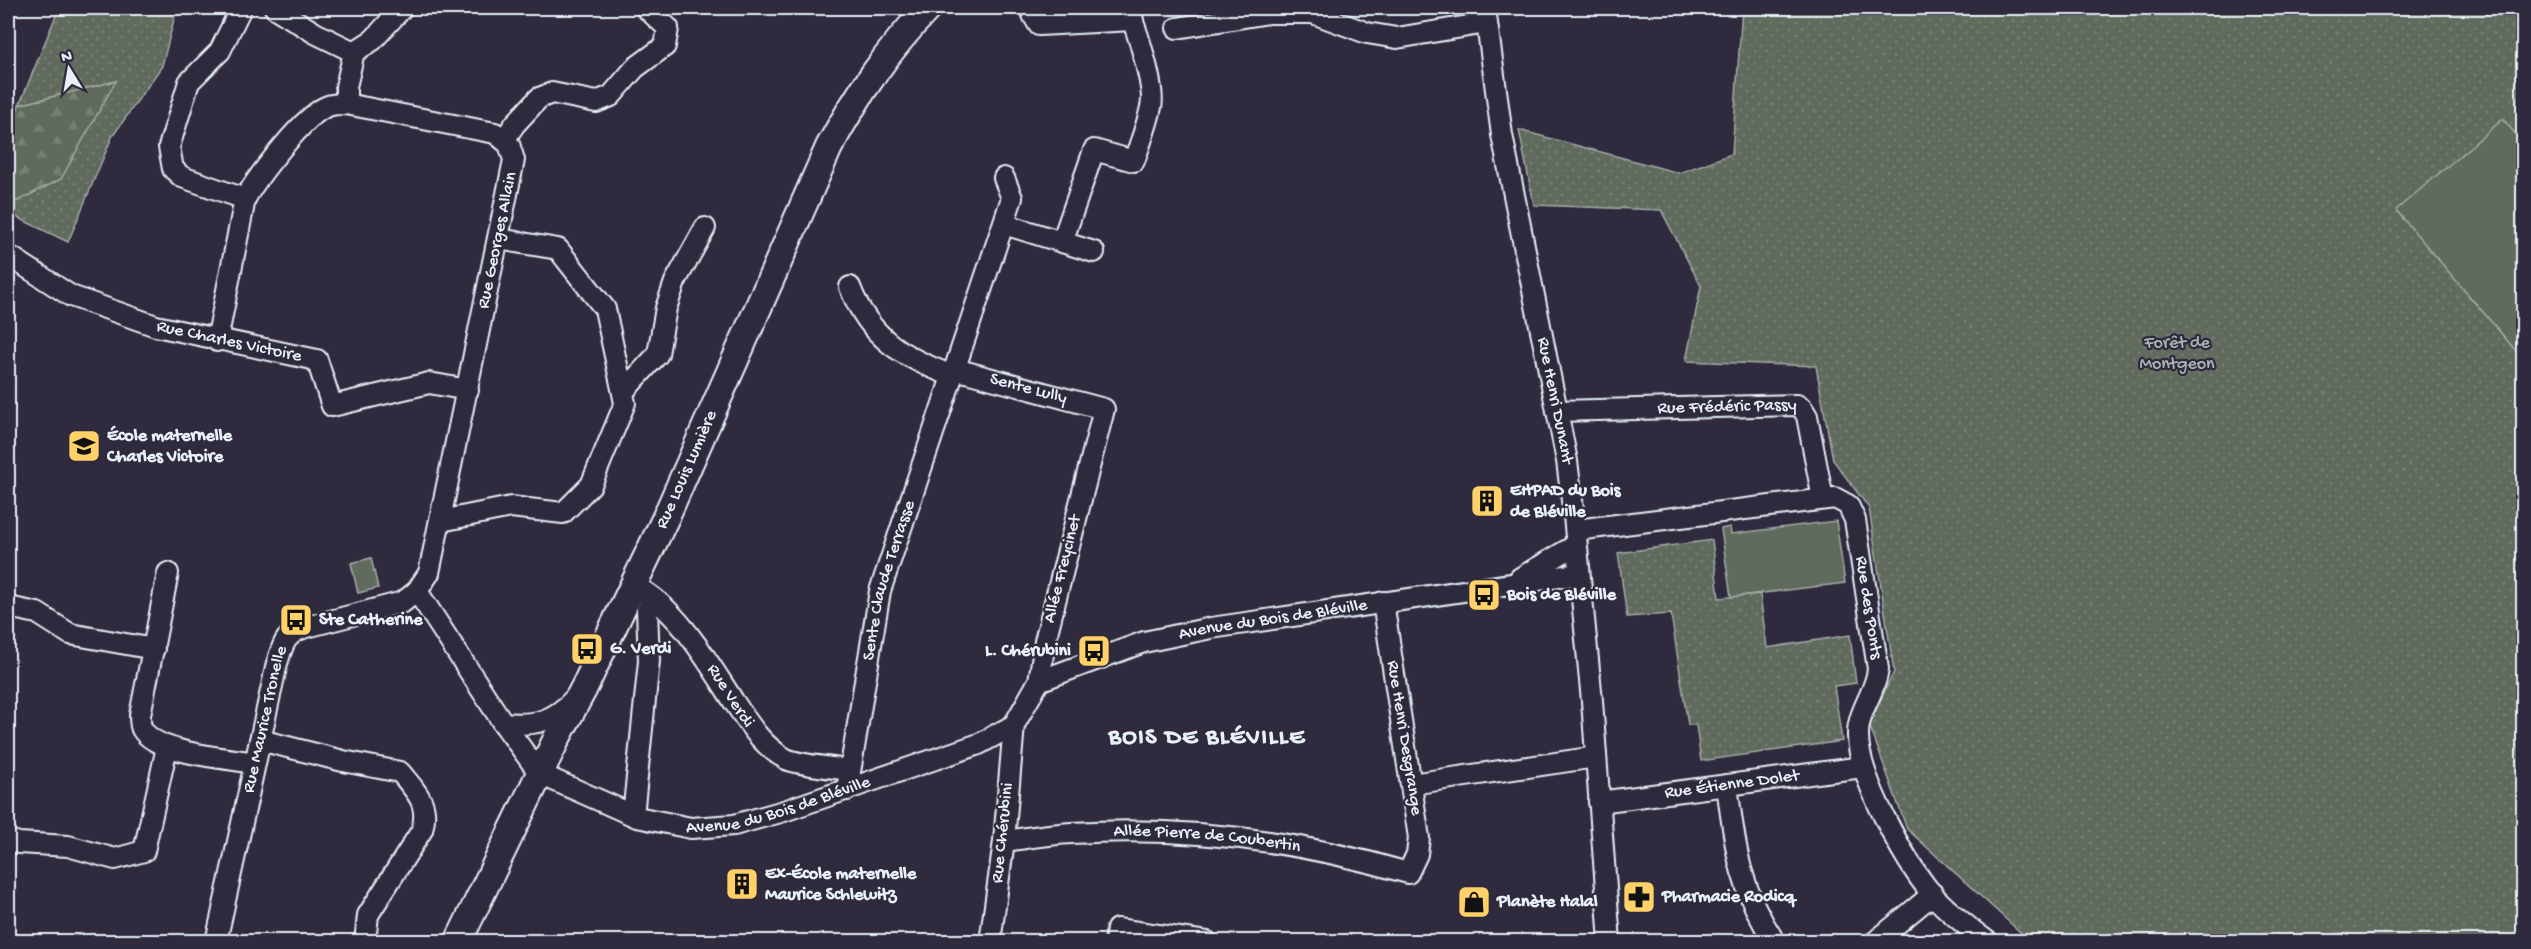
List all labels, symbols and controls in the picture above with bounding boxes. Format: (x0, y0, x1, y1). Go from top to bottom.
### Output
north arrow (39, 39, 99, 99)
text: N (60, 47, 74, 68)
street label: Rue Georges Allain (473, 169, 522, 311)
street label: Rue Charles Victoire (155, 316, 304, 367)
park label: Forêt de Montgeon (2139, 333, 2215, 375)
street label: Rue Henri Dunant (1532, 335, 1578, 467)
street label: Sente Lully (988, 368, 1069, 409)
street label: Rue Frédéric Passy (1657, 395, 1797, 419)
street label: Rue Louis Lumière (651, 406, 722, 532)
place label: École maternelle Charles Victoire (106, 425, 233, 468)
school or university icon: École maternelle Charles Victoire (66, 428, 102, 464)
place label: EHPAD du Bois de Bléville (1510, 481, 1622, 523)
building icon: EHPAD du Bois de Bléville (1469, 483, 1505, 519)
street label: Sente Claude Terrasse (858, 497, 920, 662)
street label: Allée Freycinet (1039, 511, 1087, 625)
street label: Rue des Ponts (1850, 555, 1887, 662)
bus stop icon: Bois de Bléville (1466, 577, 1502, 613)
place label: Bois de Bléville (1506, 585, 1617, 606)
street label: Avenue du Bois de Bléville (1177, 595, 1369, 645)
bus stop icon: Ste Catherine (278, 602, 314, 638)
place label: Ste Catherine (319, 610, 423, 631)
bus stop icon: G. Verdi (569, 631, 605, 667)
bus stop icon: L. Chérubini (1076, 633, 1112, 669)
place label: G. Verdi (610, 639, 671, 660)
place label: L. Chérubini (985, 641, 1071, 662)
street label: Rue Maurice Tronelle (238, 642, 293, 795)
street label: Rue Henri Desgrange (1381, 659, 1427, 818)
street label: Rue Verdi (702, 660, 759, 732)
district label: BOIS DE BLÉVILLE (1107, 724, 1306, 753)
street label: Rue Étienne Dolet (1663, 765, 1802, 804)
street label: Avenue du Bois de Bléville (685, 771, 874, 839)
street label: Rue Chérubini (987, 782, 1019, 884)
street label: Allée Pierre de Coubertin (1114, 821, 1303, 858)
place label: Ex-École maternelle Maurice Schlewitz (765, 863, 917, 906)
building icon: Ex-École maternelle Maurice Schlewitz (724, 866, 760, 902)
pharmacy icon: Pharmacie Rodicq (1621, 879, 1657, 915)
shop icon: Planète Halal (1456, 884, 1492, 920)
place label: Pharmacie Rodicq (1661, 887, 1798, 908)
place label: Planète Halal (1496, 892, 1598, 913)

